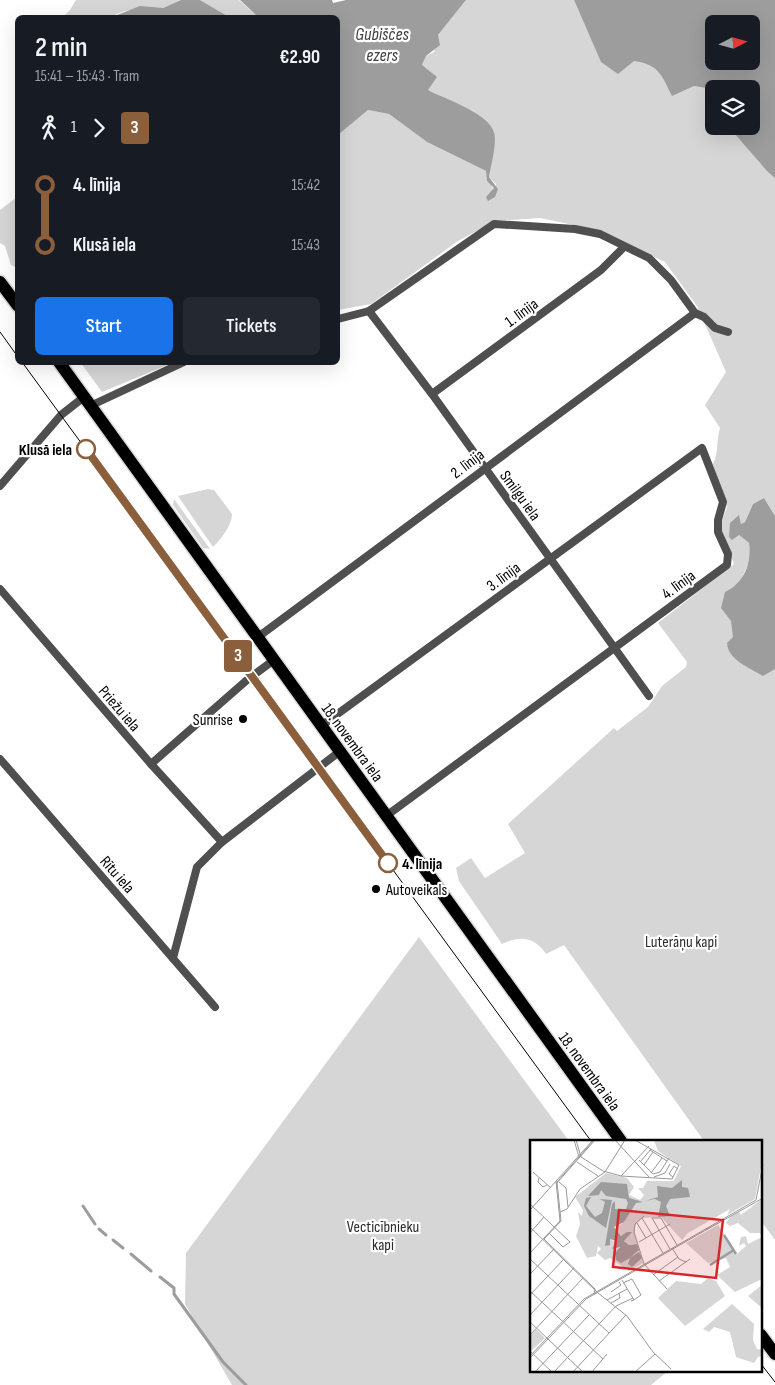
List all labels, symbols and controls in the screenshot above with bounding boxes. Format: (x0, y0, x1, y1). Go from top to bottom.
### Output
north arrow (705, 15, 760, 70)
map controls (705, 15, 760, 135)
water label: Gubiščes ezers (355, 24, 409, 66)
text: 2 min (35, 31, 87, 64)
text: €2.90 (280, 46, 320, 69)
text: 15:41 – 15:43 · Tram (35, 67, 139, 86)
button: layers (705, 80, 760, 135)
icon: walk (35, 114, 63, 142)
icon: forward (85, 114, 113, 142)
text: 3 (131, 117, 139, 138)
text: 1 (71, 118, 77, 137)
text: 4. līnija (73, 174, 121, 197)
text: 15:42 (292, 176, 320, 195)
text: Klusā iela (73, 234, 136, 257)
text: 15:43 (292, 236, 320, 255)
street label: 1. līnija (502, 295, 542, 332)
button: Start (35, 297, 173, 355)
button: Tickets (183, 297, 320, 355)
marker: Klusā iela (76, 439, 96, 459)
place label: Klusā iela (19, 441, 72, 460)
street label: 2. līnija (447, 445, 488, 483)
street label: Smilgu iela (495, 467, 544, 525)
street label: 3. līnija (483, 559, 524, 596)
street label: 4. līnija (658, 567, 699, 604)
line badge: 3 (222, 640, 254, 672)
text: 3 (234, 645, 242, 666)
street label: Priežu iela (94, 682, 144, 736)
street label: 18. novembra iela (317, 700, 387, 786)
place label: Sunrise (193, 711, 233, 730)
marker: Sunrise (237, 713, 249, 725)
street label: Rītu iela (96, 853, 138, 897)
marker: 4. līnija (378, 853, 398, 873)
place label: 4. līnija (402, 855, 442, 874)
place label: Autoveikals (385, 881, 448, 900)
marker: Autoveikals (370, 883, 382, 895)
park label: Luterāņu kapi (645, 933, 717, 952)
street label: 18. novembra iela (554, 1029, 624, 1115)
inset map (530, 1140, 762, 1372)
park label: Vecticībnieku kapi (347, 1218, 419, 1255)

